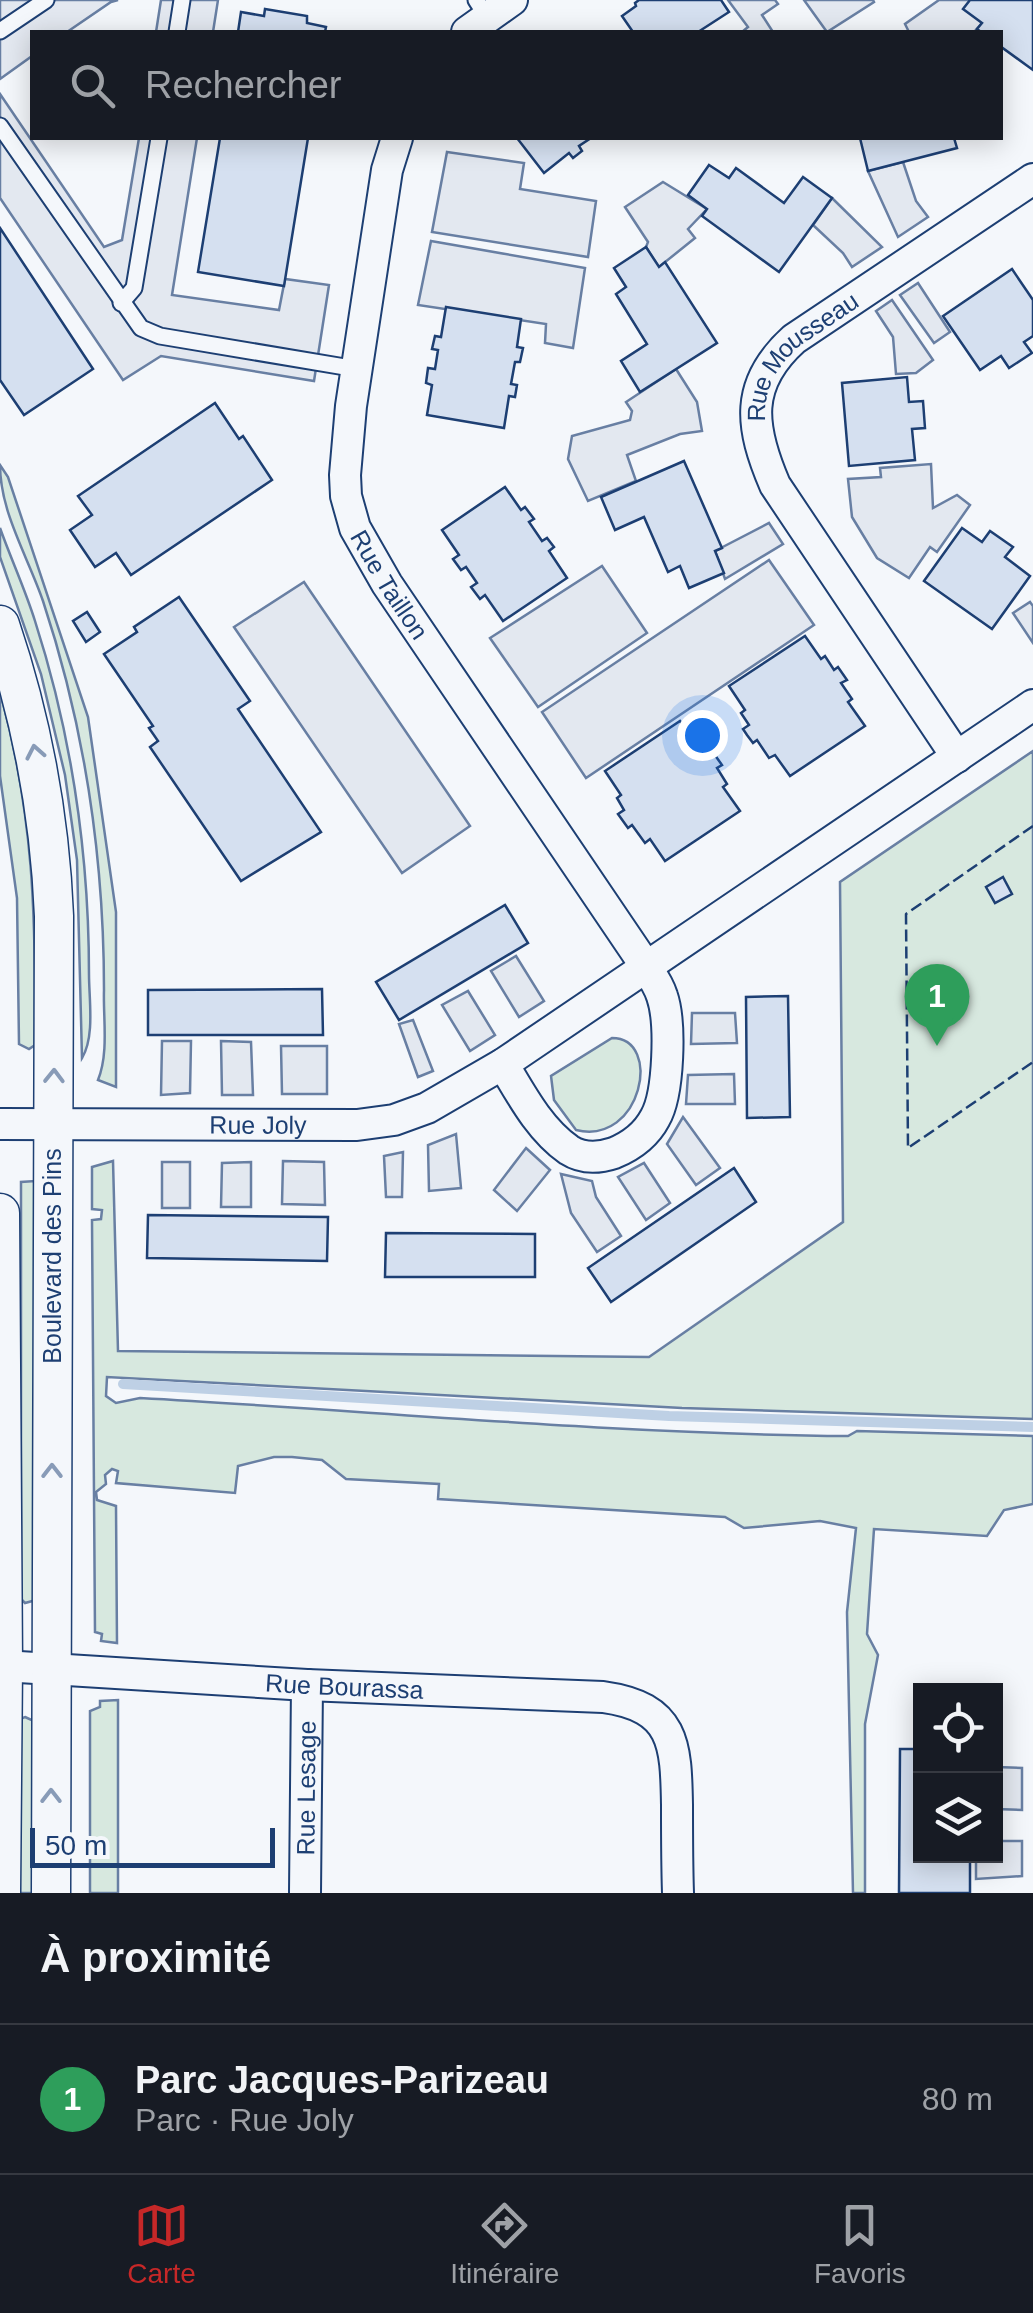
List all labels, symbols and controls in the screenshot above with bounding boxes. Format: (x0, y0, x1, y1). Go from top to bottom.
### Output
search box (30, 30, 1003, 140)
icon: search (65, 58, 120, 113)
text: Rechercher (145, 64, 341, 106)
street label: Rue Mousseau (742, 286, 863, 421)
street label: Rue Taillon (345, 525, 434, 644)
your location (677, 710, 728, 761)
one-way arrow (25, 744, 46, 760)
pin: 1 (904, 964, 970, 1046)
one-way arrow (44, 1067, 65, 1083)
street label: Rue Joly (209, 1111, 307, 1139)
street label: Boulevard des Pins (38, 1148, 66, 1364)
one-way arrow (41, 1462, 63, 1478)
street label: Rue Bourassa (264, 1668, 424, 1704)
map controls (913, 1683, 1003, 1863)
button: locate (913, 1683, 1003, 1773)
street label: Rue Lesage (291, 1720, 321, 1856)
button: layers (913, 1773, 1003, 1863)
one-way arrow (40, 1787, 62, 1802)
scale bar (30, 1823, 275, 1868)
text: 50 m (45, 1830, 107, 1861)
text: À proximité (40, 1934, 271, 1981)
text: Parc Jacques-Parizeau (135, 2059, 549, 2101)
text: 1 (64, 2081, 81, 2117)
text: 80 m (922, 2081, 993, 2117)
text: Parc · Rue Joly (135, 2102, 354, 2138)
tab: Carte (127, 2198, 196, 2290)
tab: Itinéraire (450, 2198, 559, 2290)
tab: Favoris (814, 2198, 906, 2290)

